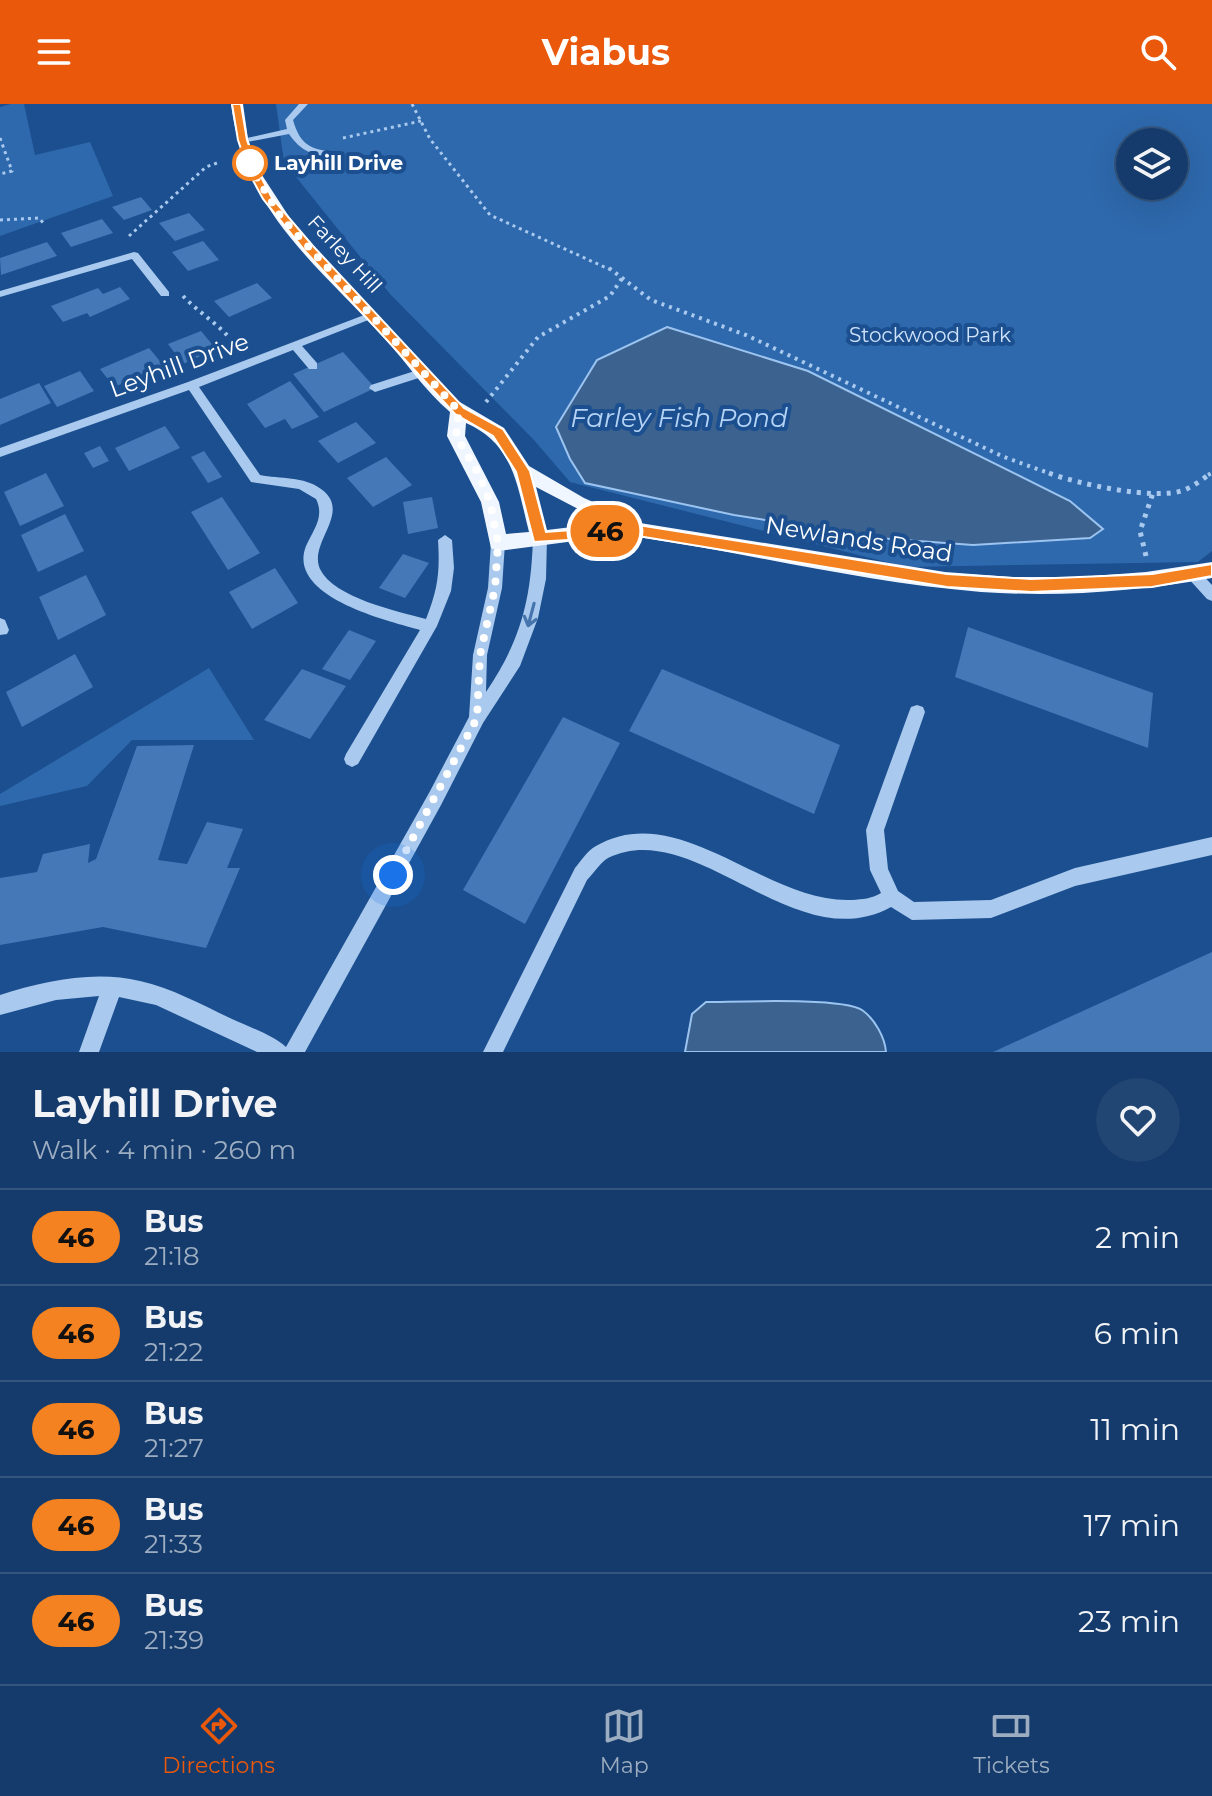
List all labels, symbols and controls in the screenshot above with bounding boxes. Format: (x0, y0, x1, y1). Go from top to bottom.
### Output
icon: menu (32, 30, 76, 74)
text: Viabus (542, 30, 670, 74)
icon: search (1136, 30, 1180, 74)
map controls (1116, 128, 1188, 200)
button: layers (1116, 128, 1188, 200)
marker: Layhill Drive (233, 146, 267, 180)
place label: Layhill Drive (274, 151, 403, 175)
street label: Farley Hill (303, 210, 387, 298)
park label: Stockwood Park (849, 323, 1011, 347)
street label: Leyhill Drive (105, 326, 253, 404)
water label: Farley Fish Pond (570, 402, 788, 434)
line badge: 46 (569, 505, 641, 557)
street label: Newlands Road (764, 510, 954, 568)
text: 46 (586, 514, 624, 548)
one-way arrow (522, 602, 537, 628)
your location (373, 855, 413, 895)
button: heart (1096, 1078, 1180, 1162)
text: Layhill Drive (32, 1080, 277, 1127)
text: Walk · 4 min · 260 m (32, 1134, 296, 1166)
text: Bus (144, 1203, 204, 1240)
text: 2 min (1095, 1219, 1180, 1256)
text: 46 (57, 1220, 95, 1254)
text: 21:18 (144, 1240, 200, 1272)
text: Bus (144, 1299, 204, 1336)
text: 6 min (1094, 1315, 1180, 1352)
text: 46 (57, 1316, 95, 1350)
text: 21:22 (144, 1336, 203, 1368)
text: Bus (144, 1395, 204, 1432)
text: 11 min (1090, 1411, 1180, 1448)
text: 46 (57, 1412, 95, 1446)
text: 21:27 (144, 1432, 204, 1464)
text: Bus (144, 1491, 204, 1528)
text: 17 min (1083, 1507, 1180, 1544)
text: 46 (57, 1508, 95, 1542)
text: 21:33 (144, 1528, 203, 1560)
text: Bus (144, 1587, 204, 1624)
text: 23 min (1078, 1603, 1180, 1640)
text: 46 (57, 1604, 95, 1638)
text: 21:39 (144, 1624, 204, 1656)
tab: Directions (162, 1704, 275, 1779)
tab: Map (600, 1704, 649, 1779)
tab: Tickets (973, 1704, 1050, 1779)

